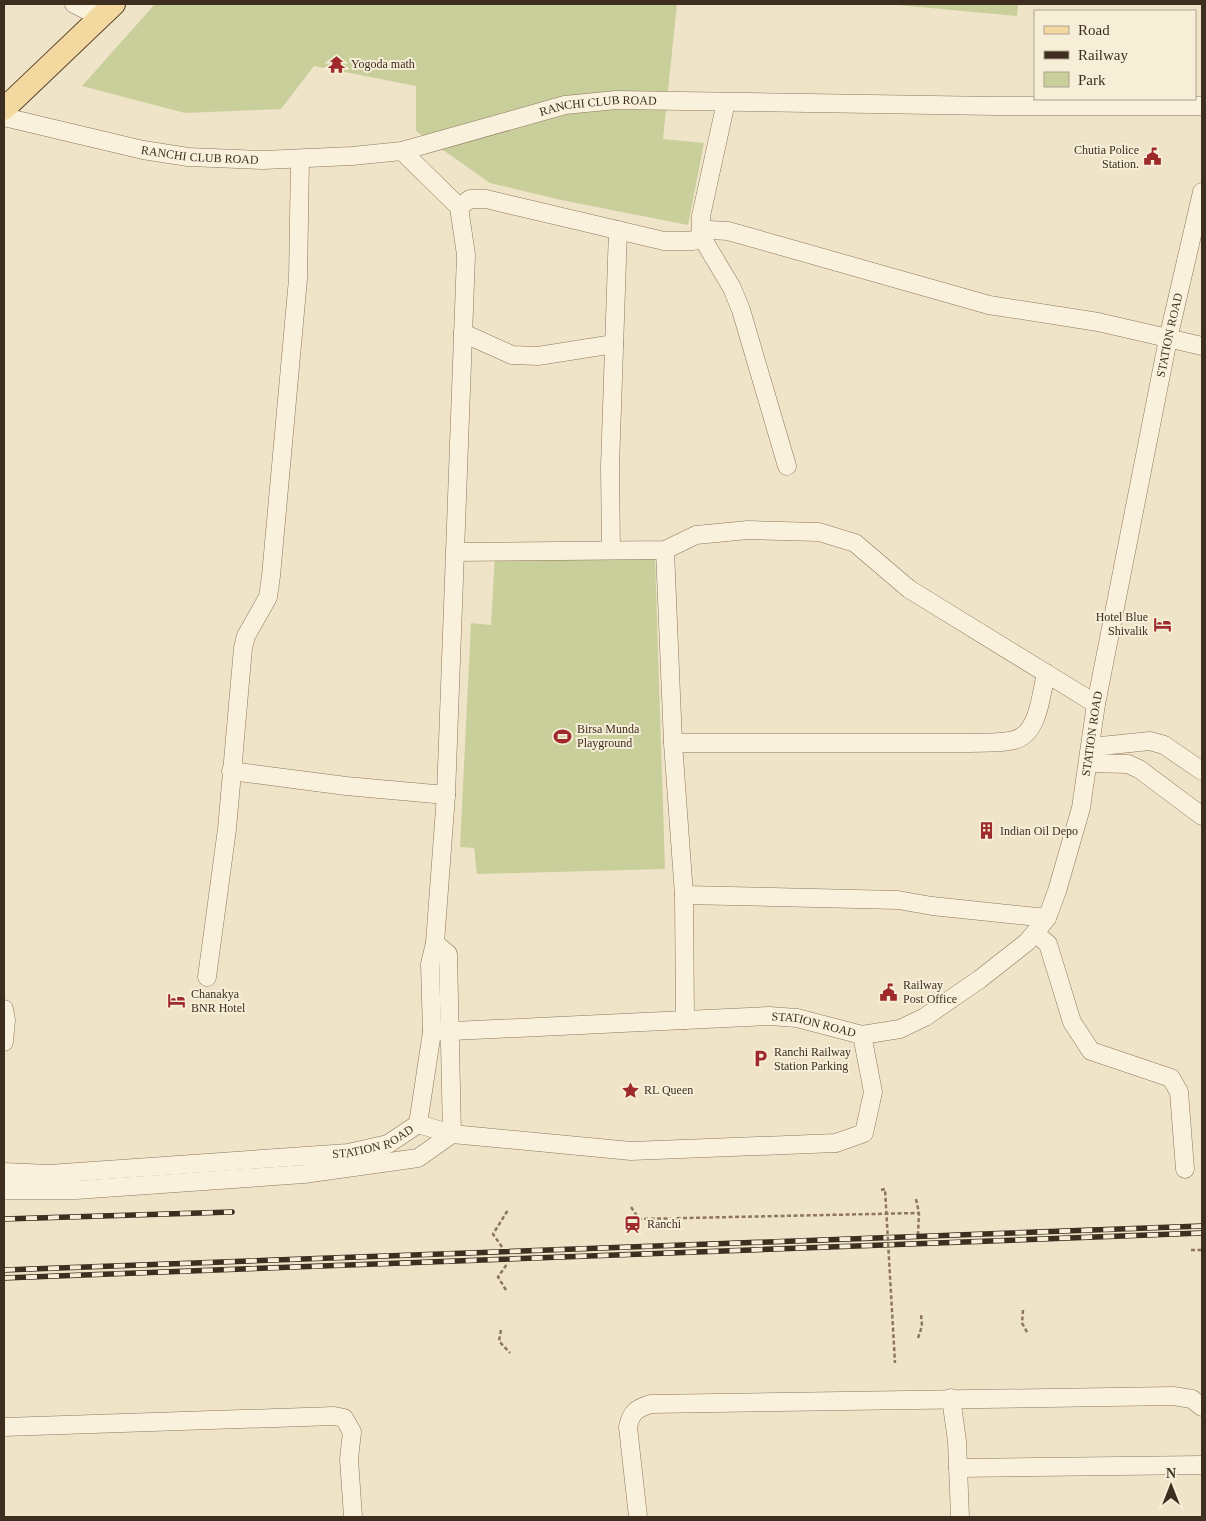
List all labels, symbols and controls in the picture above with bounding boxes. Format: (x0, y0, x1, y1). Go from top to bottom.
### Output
legend (1034, 10, 1196, 100)
text: Road (1078, 22, 1110, 38)
text: Railway (1078, 47, 1128, 63)
temple icon: Yogoda math (327, 54, 347, 74)
place label: Yogoda math (351, 57, 415, 71)
text: Park (1078, 72, 1106, 88)
street label: RANCHI CLUB ROAD (538, 93, 657, 119)
street label: RANCHI CLUB ROAD (140, 143, 259, 167)
place label: Chutia Police Station. (1074, 143, 1139, 171)
public building icon: Chutia Police Station. (1143, 147, 1163, 167)
street label: STATION ROAD (1154, 291, 1186, 379)
place label: Hotel Blue Shivalik (1096, 610, 1148, 638)
hotel icon: Hotel Blue Shivalik (1152, 614, 1172, 634)
street label: STATION ROAD (1079, 689, 1105, 777)
place label: Birsa Munda Playground (577, 722, 640, 750)
sports icon: Birsa Munda Playground (553, 726, 573, 746)
building icon: Indian Oil Depo (976, 821, 996, 841)
place label: Indian Oil Depo (1000, 824, 1078, 838)
place label: Railway Post Office (903, 978, 957, 1006)
public building icon: Railway Post Office (879, 982, 899, 1002)
place label: Chanakya BNR Hotel (191, 987, 246, 1015)
hotel icon: Chanakya BNR Hotel (167, 991, 187, 1011)
street label: STATION ROAD (771, 1009, 858, 1040)
place label: Ranchi Railway Station Parking (774, 1045, 851, 1073)
parking icon: Ranchi Railway Station Parking (750, 1049, 770, 1069)
place icon: RL Queen (620, 1080, 640, 1100)
place label: RL Queen (644, 1083, 693, 1097)
street label: STATION ROAD (332, 1122, 417, 1161)
station icon: Ranchi (623, 1214, 643, 1234)
place label: Ranchi (647, 1217, 682, 1231)
north arrow (1146, 1461, 1196, 1511)
text: N (1166, 1466, 1176, 1481)

